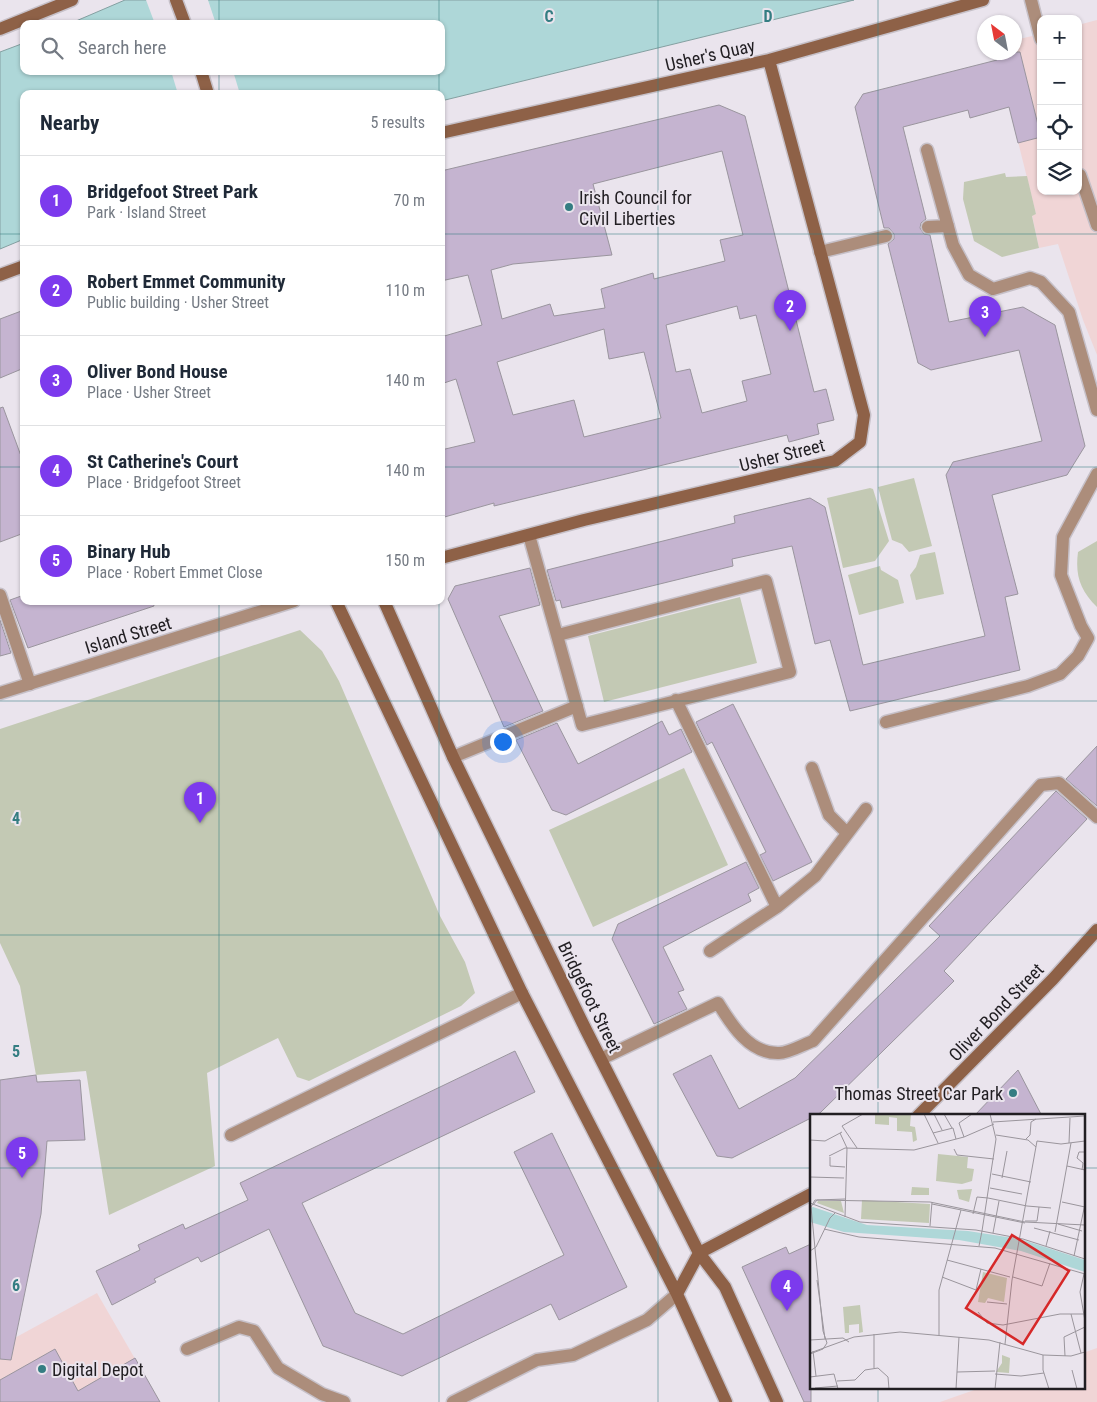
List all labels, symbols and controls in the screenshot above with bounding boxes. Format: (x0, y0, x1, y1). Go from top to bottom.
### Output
text: C (544, 7, 554, 26)
text: D (763, 7, 773, 26)
north arrow (977, 15, 1022, 60)
map controls (1037, 15, 1082, 195)
button: + (1037, 15, 1082, 60)
search box (20, 20, 445, 75)
icon: search (38, 34, 66, 62)
street label: Usher's Quay (663, 34, 757, 76)
text: Search here (78, 36, 166, 59)
button: − (1037, 60, 1082, 105)
button: locate (1037, 105, 1082, 150)
text: Nearby (40, 111, 99, 135)
text: 5 results (370, 113, 425, 132)
button: layers (1037, 150, 1082, 195)
text: Bridgefoot Street Park (87, 180, 258, 203)
place label: Irish Council for Civil Liberties (579, 187, 692, 229)
text: 1 (52, 191, 60, 210)
text: 70 m (393, 191, 425, 210)
marker: Irish Council for Civil Liberties (563, 201, 575, 213)
text: Park · Island Street (87, 203, 206, 222)
text: Robert Emmet Community (87, 270, 285, 293)
text: 2 (52, 281, 60, 300)
text: 110 m (386, 281, 425, 300)
pin: 2 (774, 290, 806, 331)
text: Public building · Usher Street (87, 293, 269, 312)
pin: 3 (969, 296, 1001, 337)
text: Oliver Bond House (87, 360, 228, 383)
text: 3 (52, 371, 60, 390)
text: 140 m (386, 371, 425, 390)
text: Place · Usher Street (87, 383, 211, 402)
street label: Usher Street (737, 434, 827, 476)
text: St Catherine's Court (87, 450, 238, 473)
text: 4 (52, 461, 60, 480)
text: 140 m (386, 461, 425, 480)
text: Place · Bridgefoot Street (87, 473, 241, 492)
text: Binary Hub (87, 540, 170, 563)
text: 5 (52, 551, 60, 570)
text: 150 m (386, 551, 425, 570)
text: Place · Robert Emmet Close (87, 563, 262, 582)
street label: Island Street (82, 612, 174, 658)
your location (490, 729, 516, 755)
pin: 1 (184, 782, 216, 823)
text: 4 (12, 809, 20, 828)
street label: Bridgefoot Street (554, 938, 626, 1056)
street label: Oliver Bond Street (944, 959, 1048, 1065)
text: 5 (12, 1042, 20, 1061)
place label: Thomas Street Car Park (835, 1083, 1003, 1104)
marker: Thomas Street Car Park (1007, 1087, 1019, 1099)
inset map (810, 1114, 1084, 1390)
pin: 5 (6, 1137, 38, 1178)
pin: 4 (771, 1270, 803, 1311)
text: 6 (12, 1276, 20, 1295)
place label: Digital Depot (52, 1359, 144, 1380)
marker: Digital Depot (36, 1363, 48, 1375)

